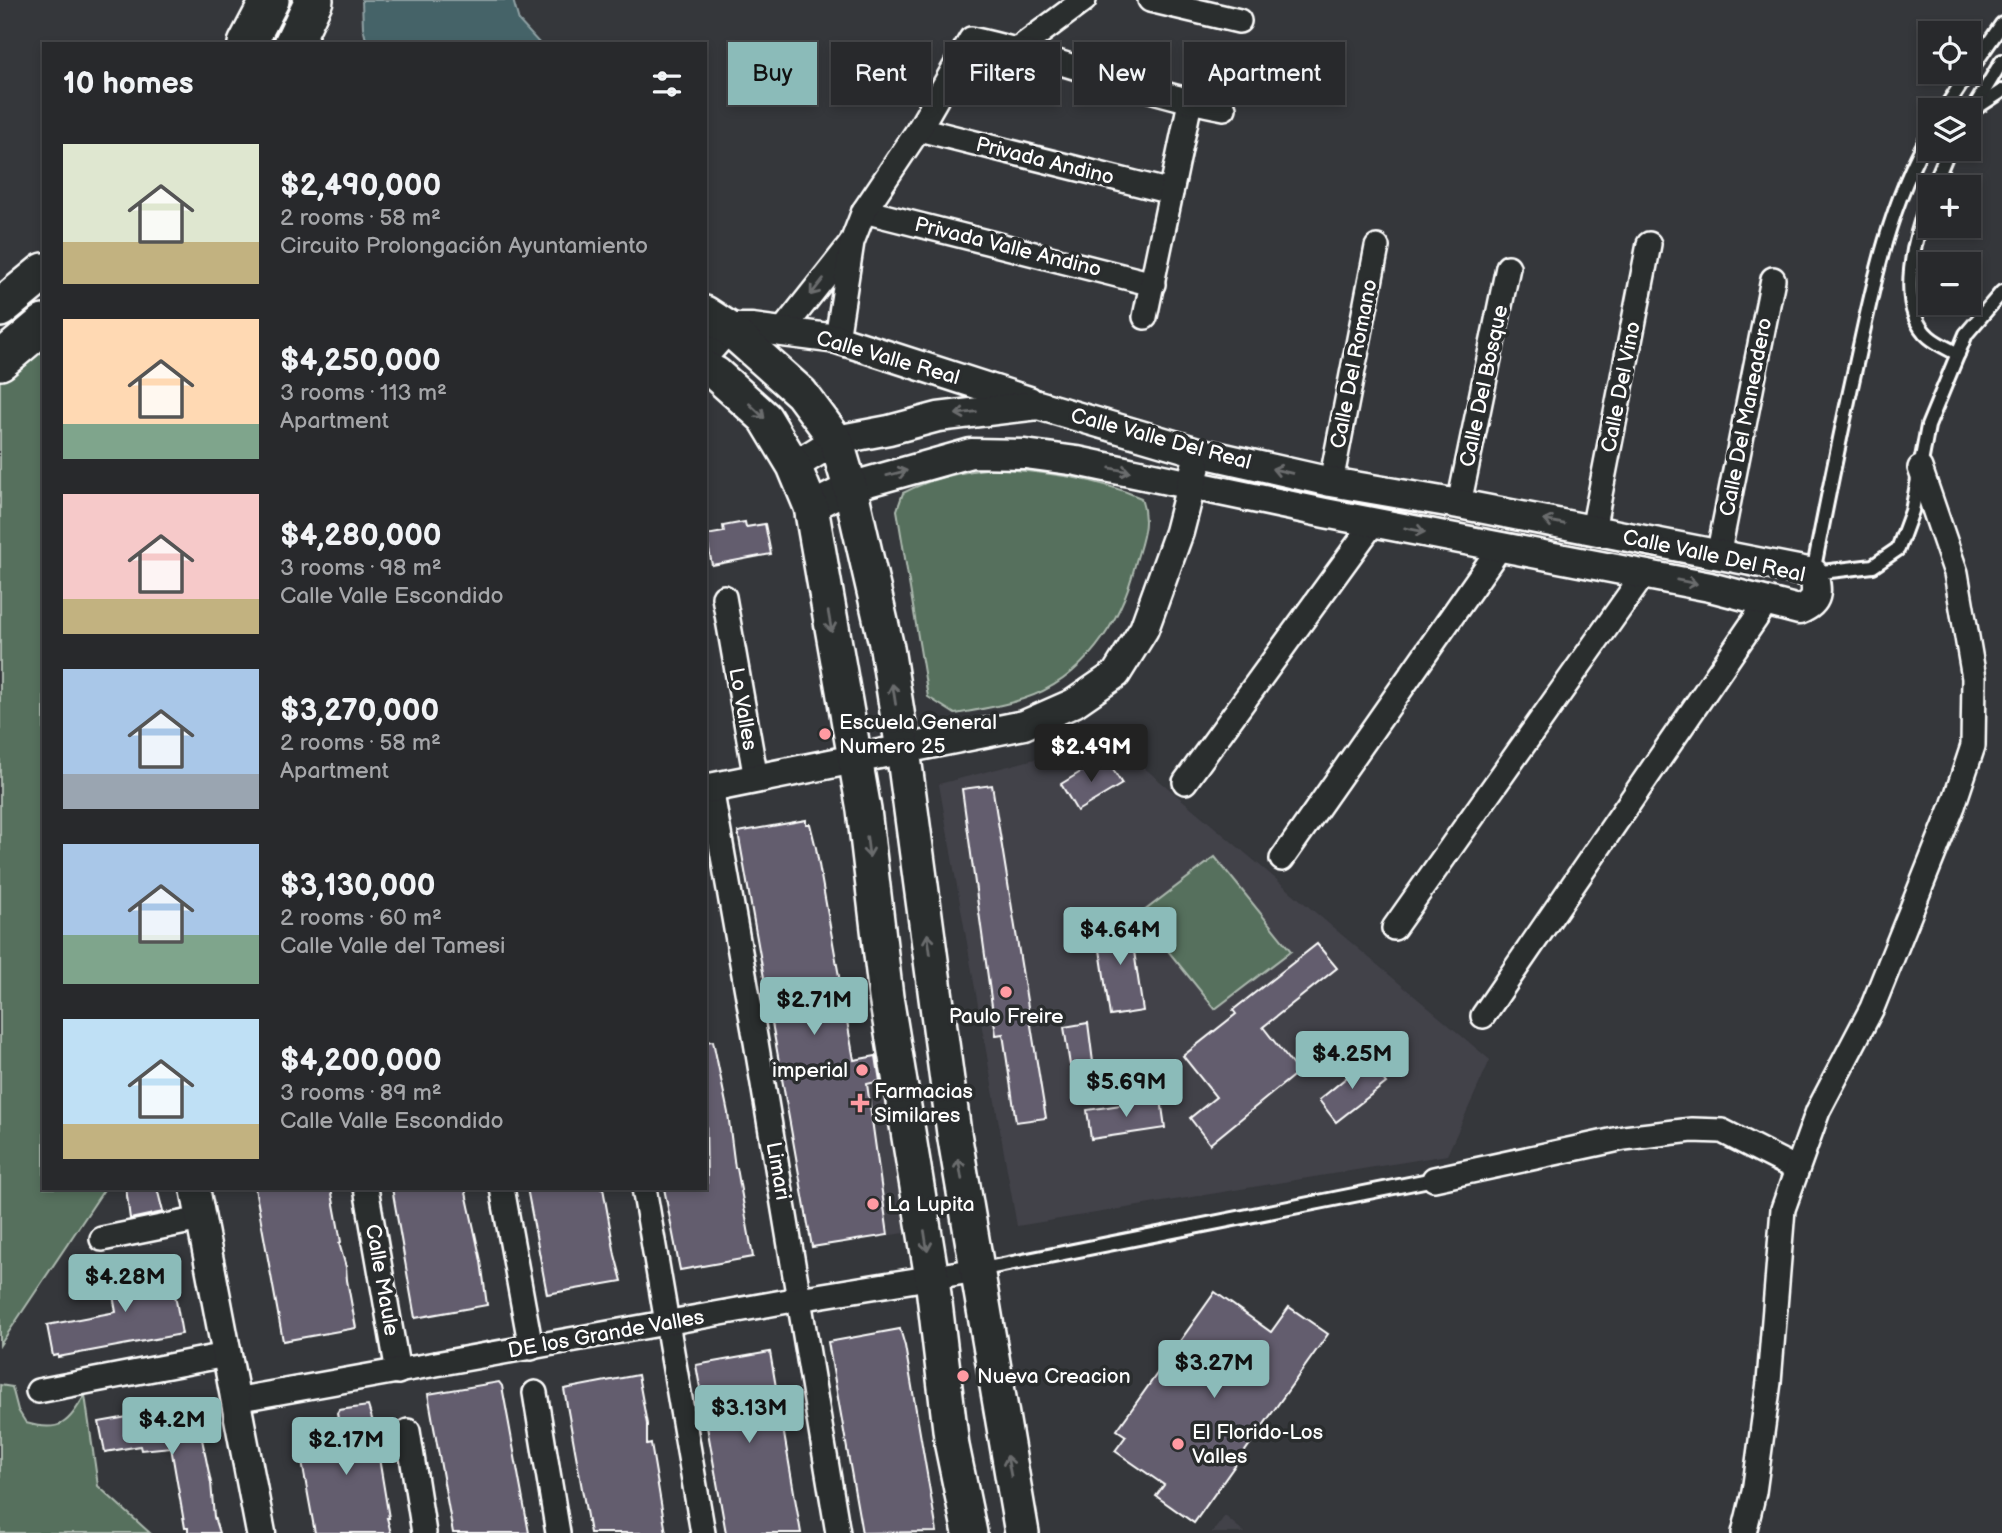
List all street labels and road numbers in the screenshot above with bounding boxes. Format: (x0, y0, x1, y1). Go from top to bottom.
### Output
street label: Privada Andino (973, 132, 1117, 190)
street label: Privada Valle Andino (912, 212, 1104, 282)
street label: Calle Del Romano (1325, 277, 1383, 451)
street label: Calle Del Bosque (1455, 303, 1513, 469)
street label: Calle Del Maneadero (1714, 316, 1778, 518)
street label: Calle Del Vino (1596, 319, 1646, 455)
street label: Calle Valle Real (813, 326, 963, 390)
street label: Calle Valle Del Real (1068, 403, 1254, 475)
street label: Calle Valle Del Real (1620, 524, 1808, 588)
street label: Lo Valles (723, 666, 763, 752)
street label: Limari (761, 1140, 795, 1202)
street label: Calle Maule (360, 1222, 404, 1338)
street label: DE los Grande Valles (506, 1304, 706, 1364)

